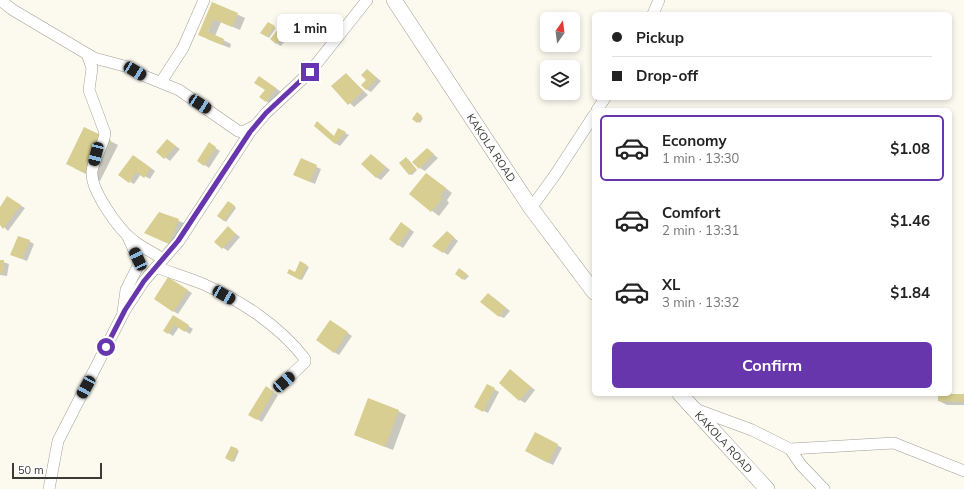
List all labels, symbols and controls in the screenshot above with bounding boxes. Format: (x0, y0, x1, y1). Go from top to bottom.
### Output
north arrow (540, 12, 580, 52)
map controls (540, 12, 580, 100)
callout: 1 min (277, 14, 343, 42)
text: 1 min (293, 20, 327, 36)
text: Pickup (636, 28, 684, 47)
car (122, 60, 148, 82)
button: layers (540, 60, 580, 100)
route end (301, 63, 319, 81)
text: Drop-off (636, 66, 698, 85)
car (187, 92, 213, 116)
street label: KAKOLA ROAD (464, 111, 519, 185)
icon: car (614, 130, 650, 166)
text: Economy (662, 131, 727, 150)
text: $1.08 (890, 139, 930, 158)
car (87, 141, 105, 167)
text: 1 min · 13:30 (662, 150, 739, 166)
icon: car (614, 202, 650, 238)
text: Comfort (662, 203, 720, 222)
text: $1.46 (890, 211, 930, 230)
text: 2 min · 13:31 (662, 222, 739, 238)
car (127, 246, 149, 272)
icon: car (614, 274, 650, 310)
text: XL (662, 275, 680, 294)
text: $1.84 (890, 283, 930, 302)
car (211, 284, 237, 306)
text: 3 min · 13:32 (662, 294, 739, 310)
route start (97, 338, 115, 356)
button: Confirm (612, 342, 932, 388)
car (271, 370, 297, 394)
car (75, 374, 97, 400)
street label: KAKOLA ROAD (692, 408, 756, 476)
scale bar (12, 461, 102, 480)
text: 50 m (18, 463, 44, 477)

